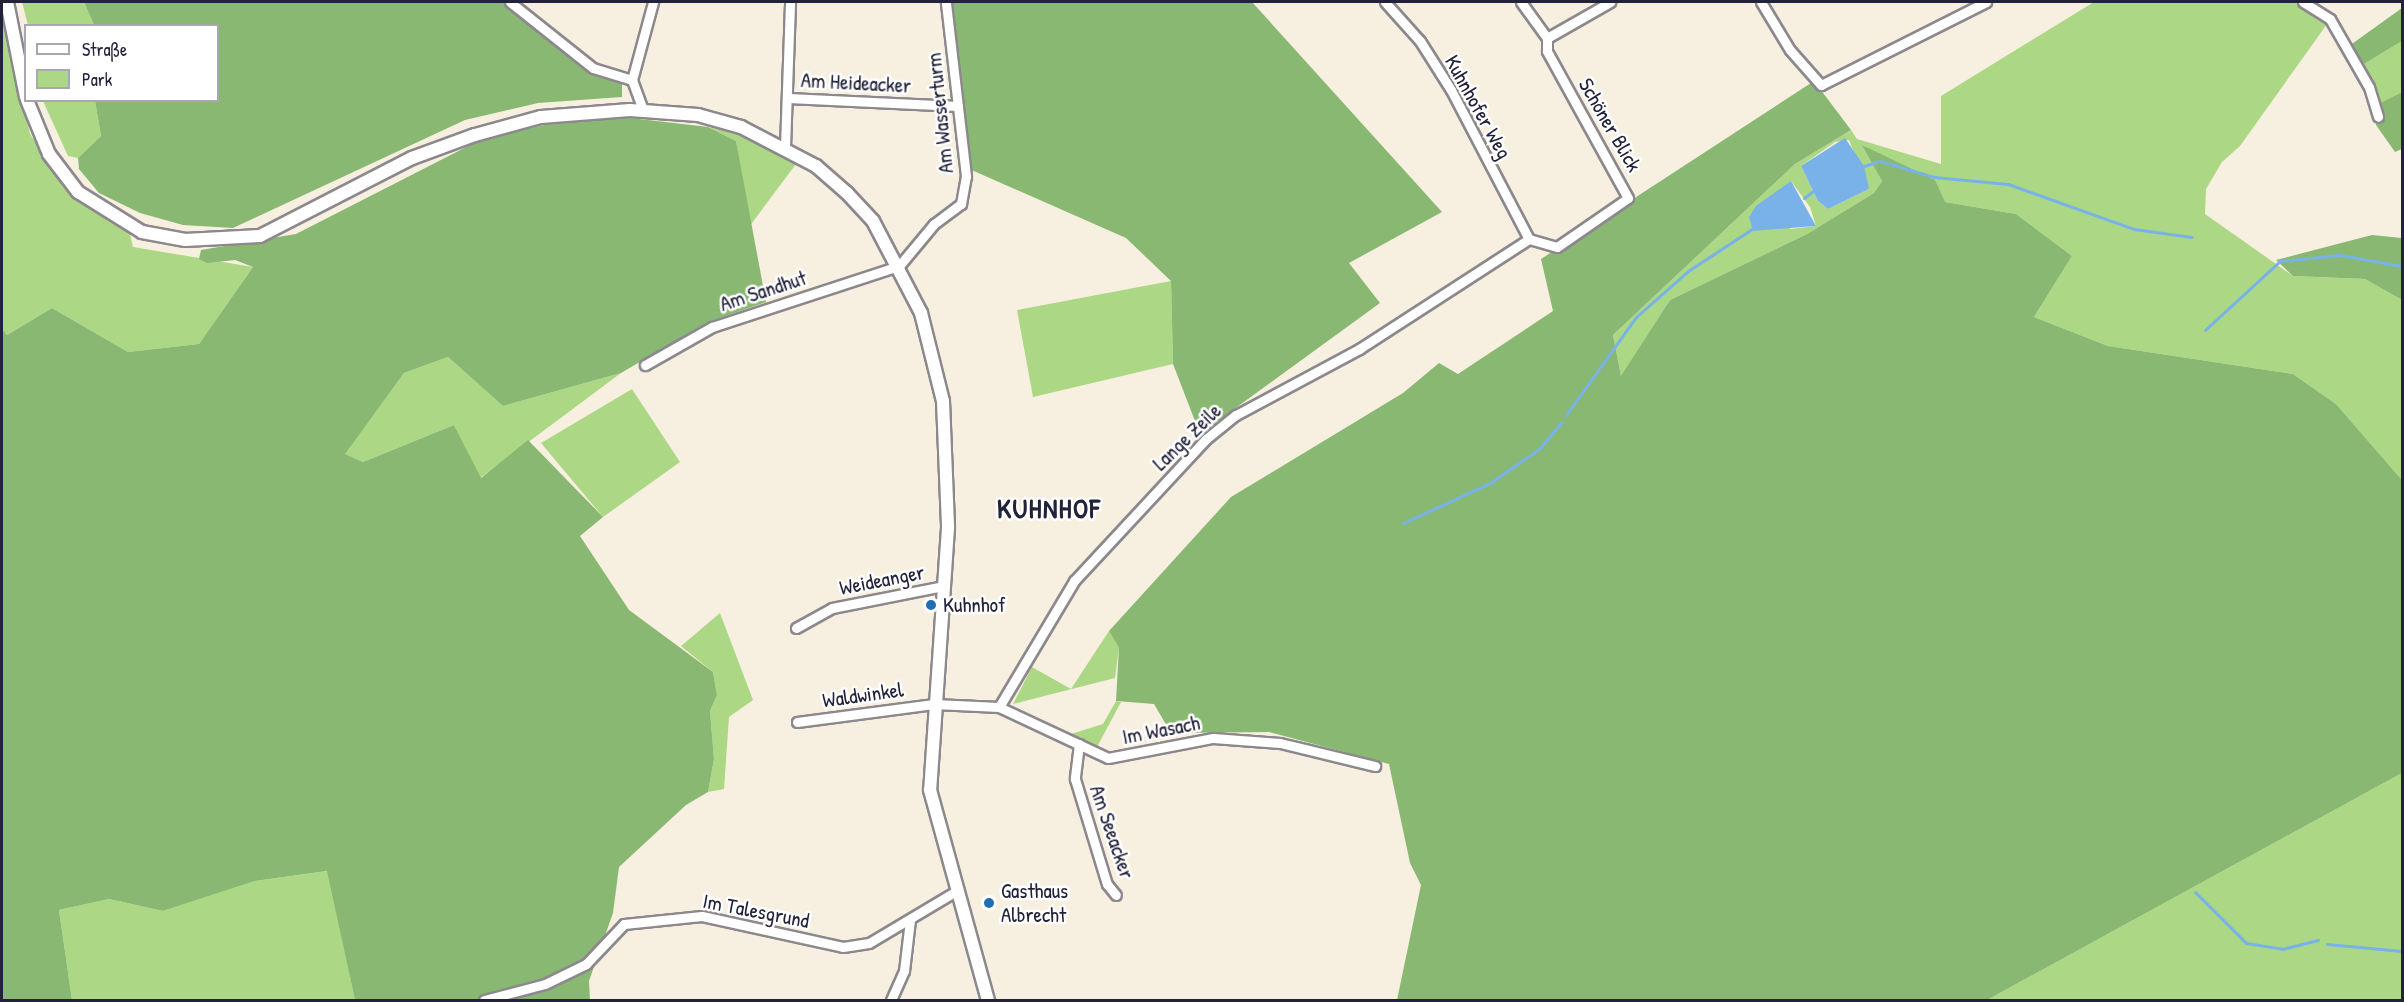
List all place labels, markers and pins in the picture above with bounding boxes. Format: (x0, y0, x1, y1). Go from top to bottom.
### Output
place label: Kuhnhof (943, 592, 1006, 618)
marker: Kuhnhof (924, 598, 938, 612)
place label: Gasthaus Albrecht (1001, 878, 1068, 928)
marker: Gasthaus Albrecht (982, 896, 996, 910)

